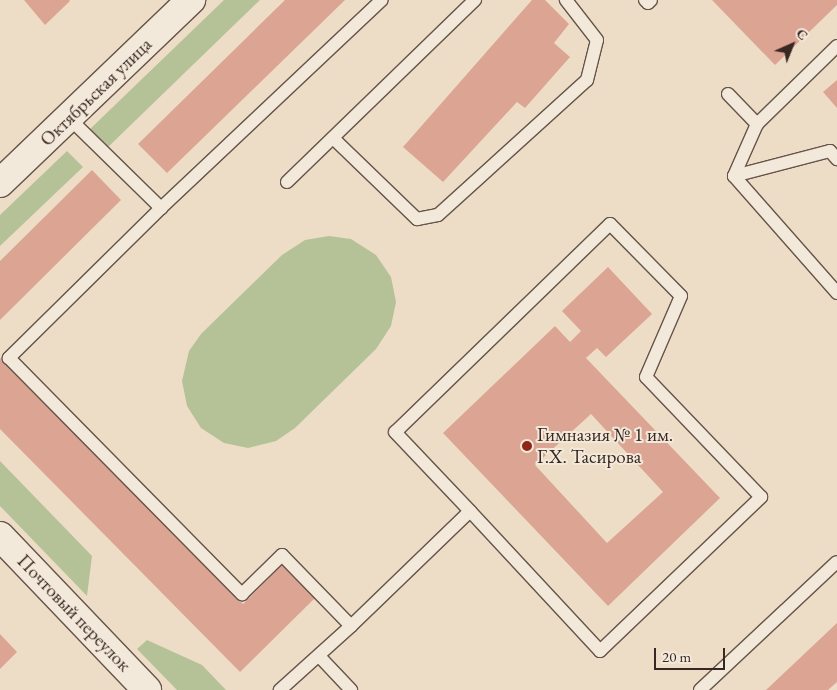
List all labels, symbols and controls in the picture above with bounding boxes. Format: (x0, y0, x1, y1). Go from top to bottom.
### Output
north arrow (767, 20, 817, 70)
text: С (793, 24, 812, 44)
street label: Октябрьская улица (35, 33, 157, 151)
place label: Гимназия № 1 им. Г.Х. Тасирова (537, 424, 673, 468)
marker: Гимназия № 1 им. Г.Х. Тасирова (521, 440, 533, 452)
street label: Почтовый переулок (12, 550, 136, 676)
scale bar (657, 638, 728, 670)
text: 20 m (662, 647, 691, 666)

